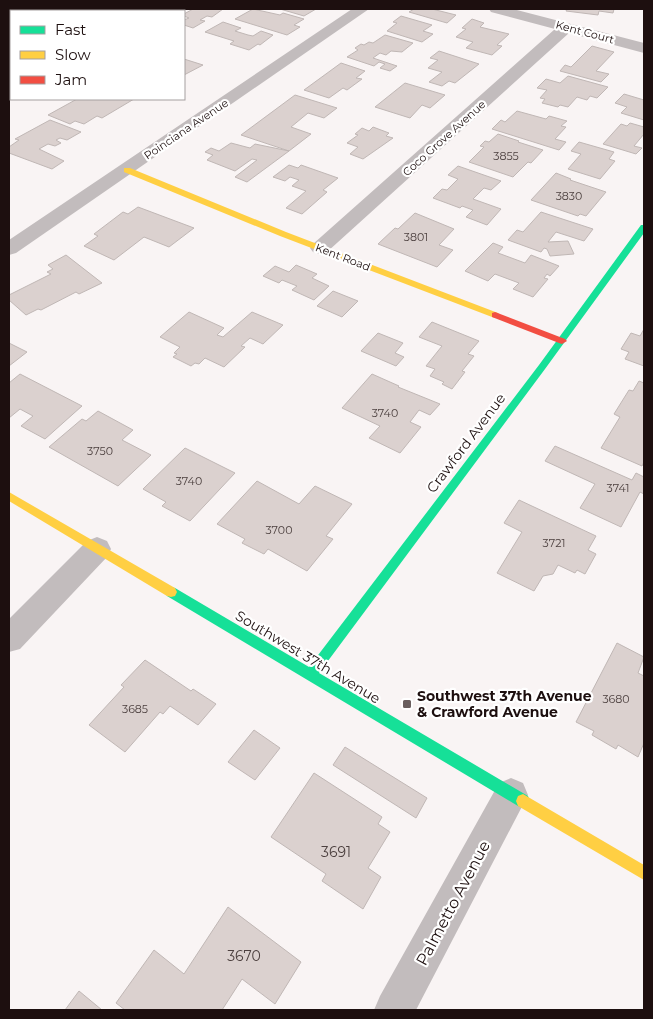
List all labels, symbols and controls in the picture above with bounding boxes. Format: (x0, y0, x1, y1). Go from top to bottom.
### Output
legend (10, 10, 185, 100)
street label: Kent Court (554, 17, 616, 47)
text: Fast (55, 20, 86, 39)
text: Slow (55, 45, 91, 64)
text: Jam (54, 70, 87, 89)
street label: Poinciana Avenue (141, 95, 231, 162)
street label: Coco Grove Avenue (400, 97, 489, 179)
house number: 3855 (493, 149, 519, 163)
house number: 3830 (556, 189, 582, 203)
house number: 3801 (404, 230, 428, 244)
street label: Kent Road (314, 240, 372, 274)
street label: Crawford Avenue (423, 390, 509, 496)
house number: 3740 (372, 406, 398, 420)
house number: 3750 (87, 444, 113, 458)
house number: 3740 (176, 474, 202, 488)
house number: 3741 (607, 481, 629, 495)
house number: 3700 (266, 523, 292, 537)
house number: 3721 (543, 536, 565, 550)
street label: Southwest 37th Avenue (232, 607, 384, 707)
place label: Southwest 37th Avenue & Crawford Avenue (417, 687, 592, 721)
house number: 3680 (602, 692, 630, 706)
marker: Southwest 37th Avenue & Crawford Avenue (401, 698, 413, 710)
house number: 3685 (122, 702, 148, 716)
street label: Palmetto Avenue (412, 837, 494, 969)
house number: 3691 (321, 843, 351, 861)
house number: 3670 (227, 947, 261, 965)

